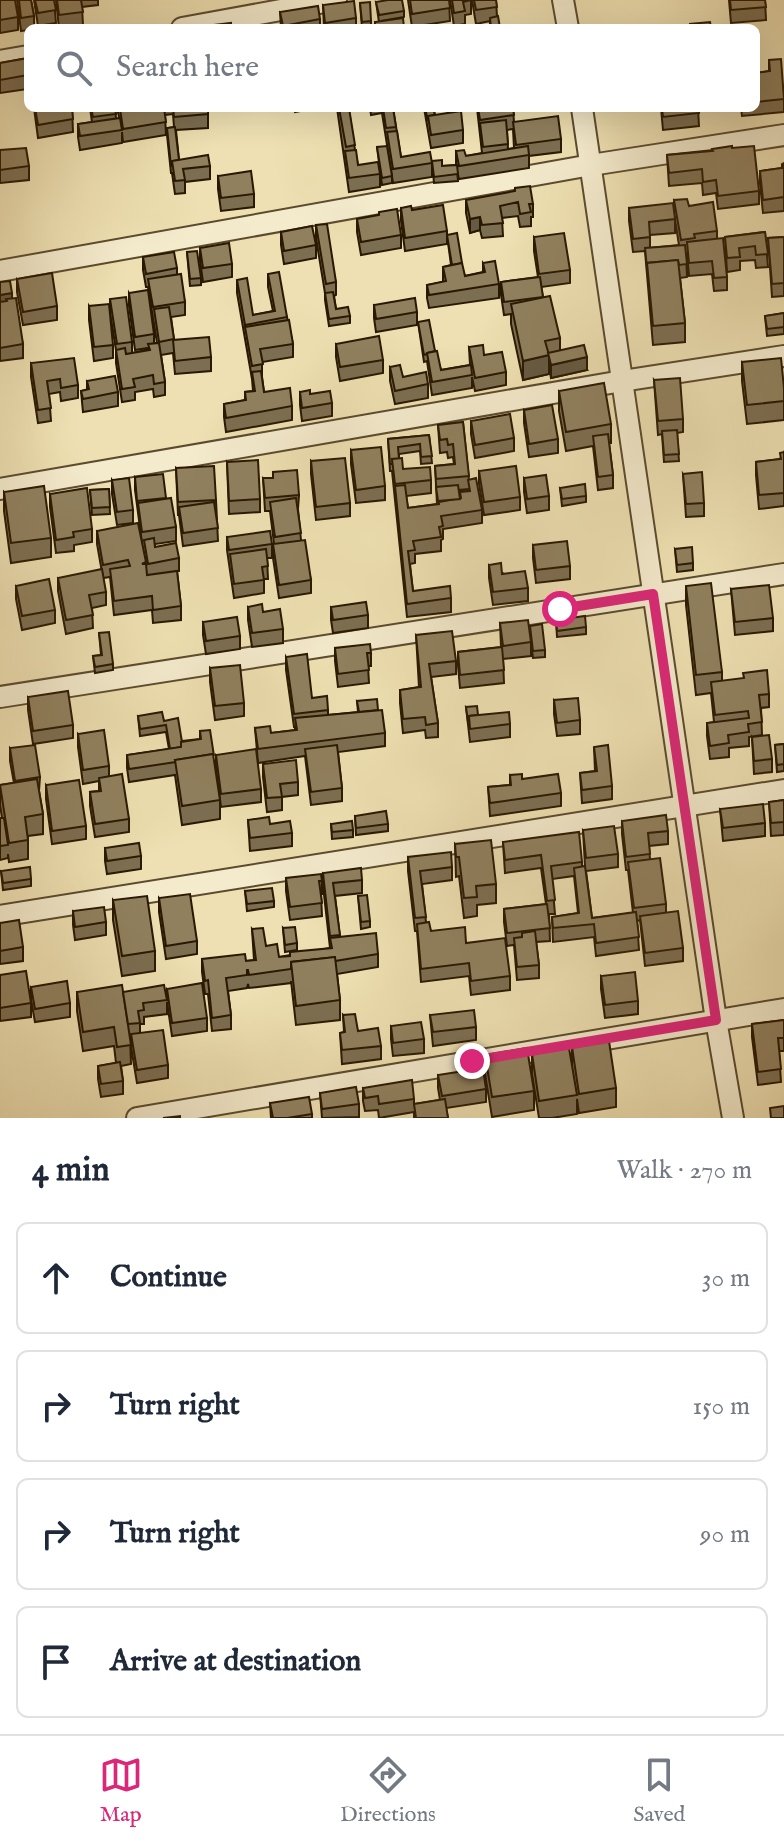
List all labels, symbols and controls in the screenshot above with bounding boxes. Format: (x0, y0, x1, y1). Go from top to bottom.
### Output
search box (24, 24, 760, 112)
icon: search (52, 46, 96, 90)
text: Search here (116, 49, 259, 87)
route start (542, 591, 578, 627)
route end (454, 1043, 490, 1079)
text: 4 min (32, 1149, 110, 1192)
text: Walk · 270 m (617, 1154, 752, 1187)
icon: ahead (34, 1256, 78, 1300)
text: Continue (110, 1259, 227, 1297)
text: 30 m (702, 1262, 750, 1295)
icon: right (34, 1384, 78, 1428)
text: Turn right (110, 1387, 240, 1425)
text: 150 m (692, 1390, 750, 1423)
icon: right (34, 1512, 78, 1556)
text: Turn right (110, 1515, 240, 1553)
text: 90 m (700, 1518, 750, 1551)
icon: arrive (34, 1640, 78, 1684)
text: Arrive at destination (110, 1643, 361, 1681)
tab: Map (99, 1753, 143, 1829)
tab: Directions (340, 1753, 436, 1829)
tab: Saved (633, 1753, 685, 1829)

